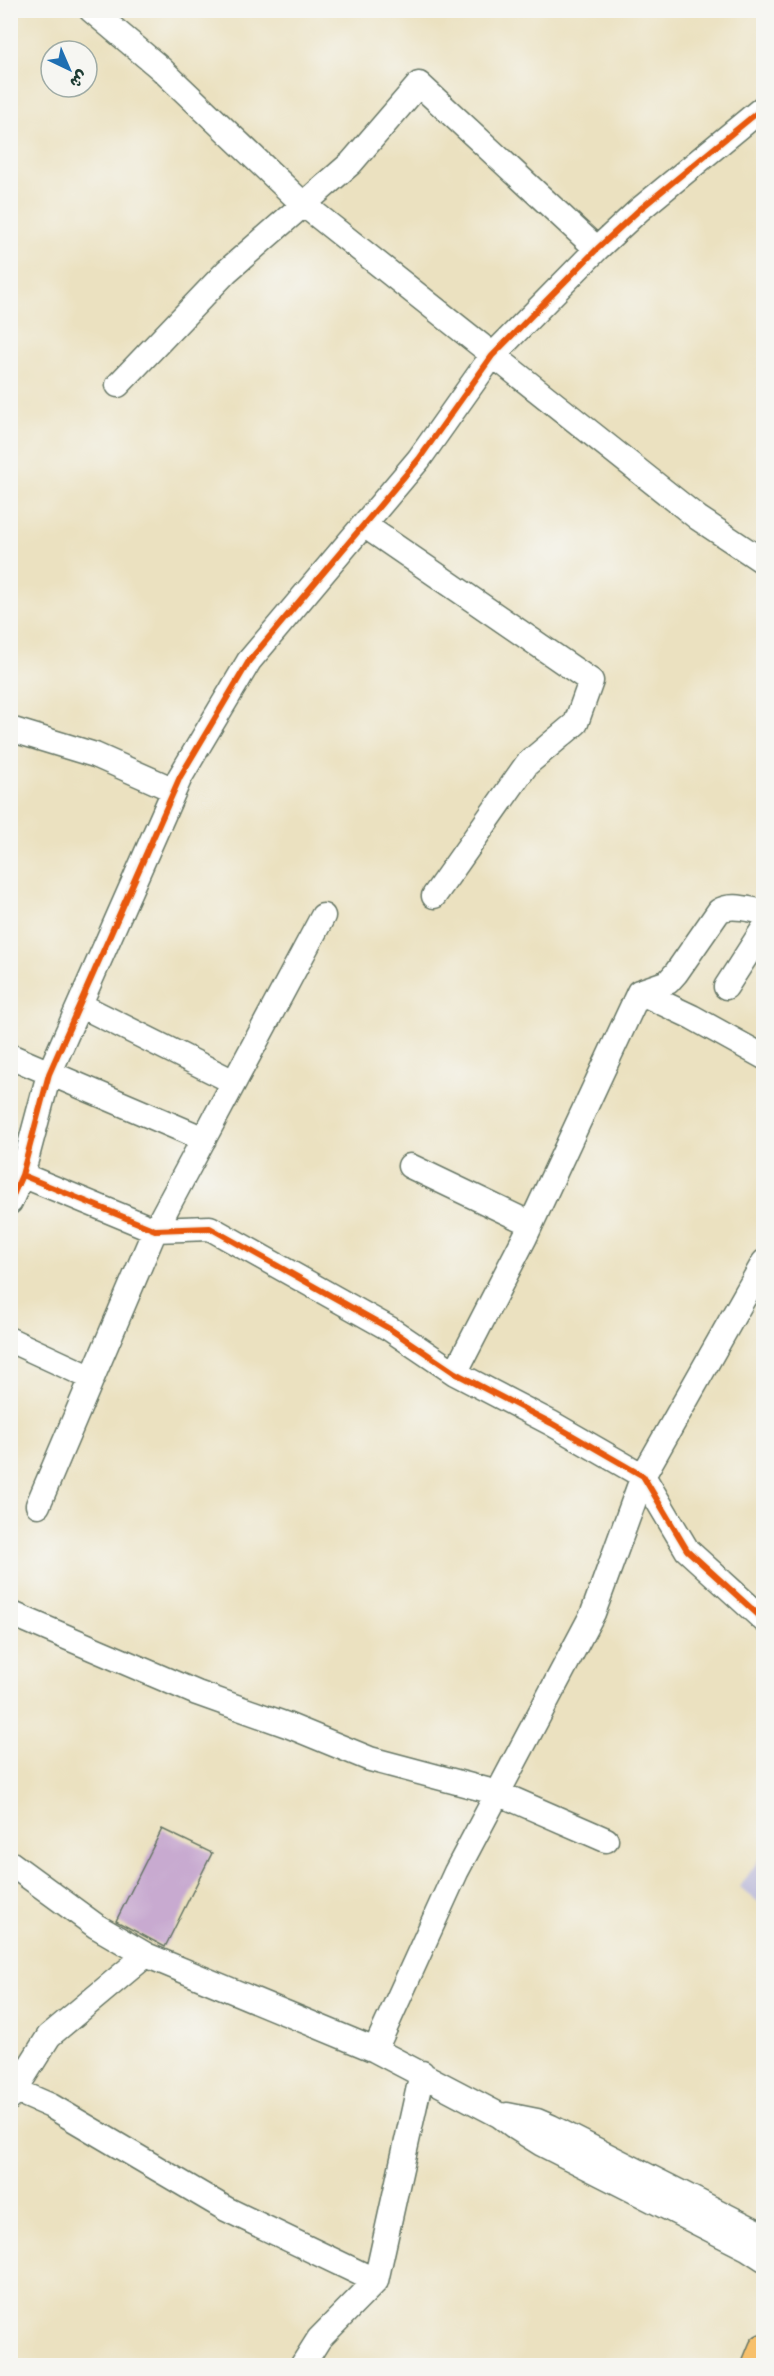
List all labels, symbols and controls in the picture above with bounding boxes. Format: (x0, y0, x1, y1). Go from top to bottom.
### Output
north arrow (39, 39, 99, 99)
text: ش (65, 66, 92, 92)

